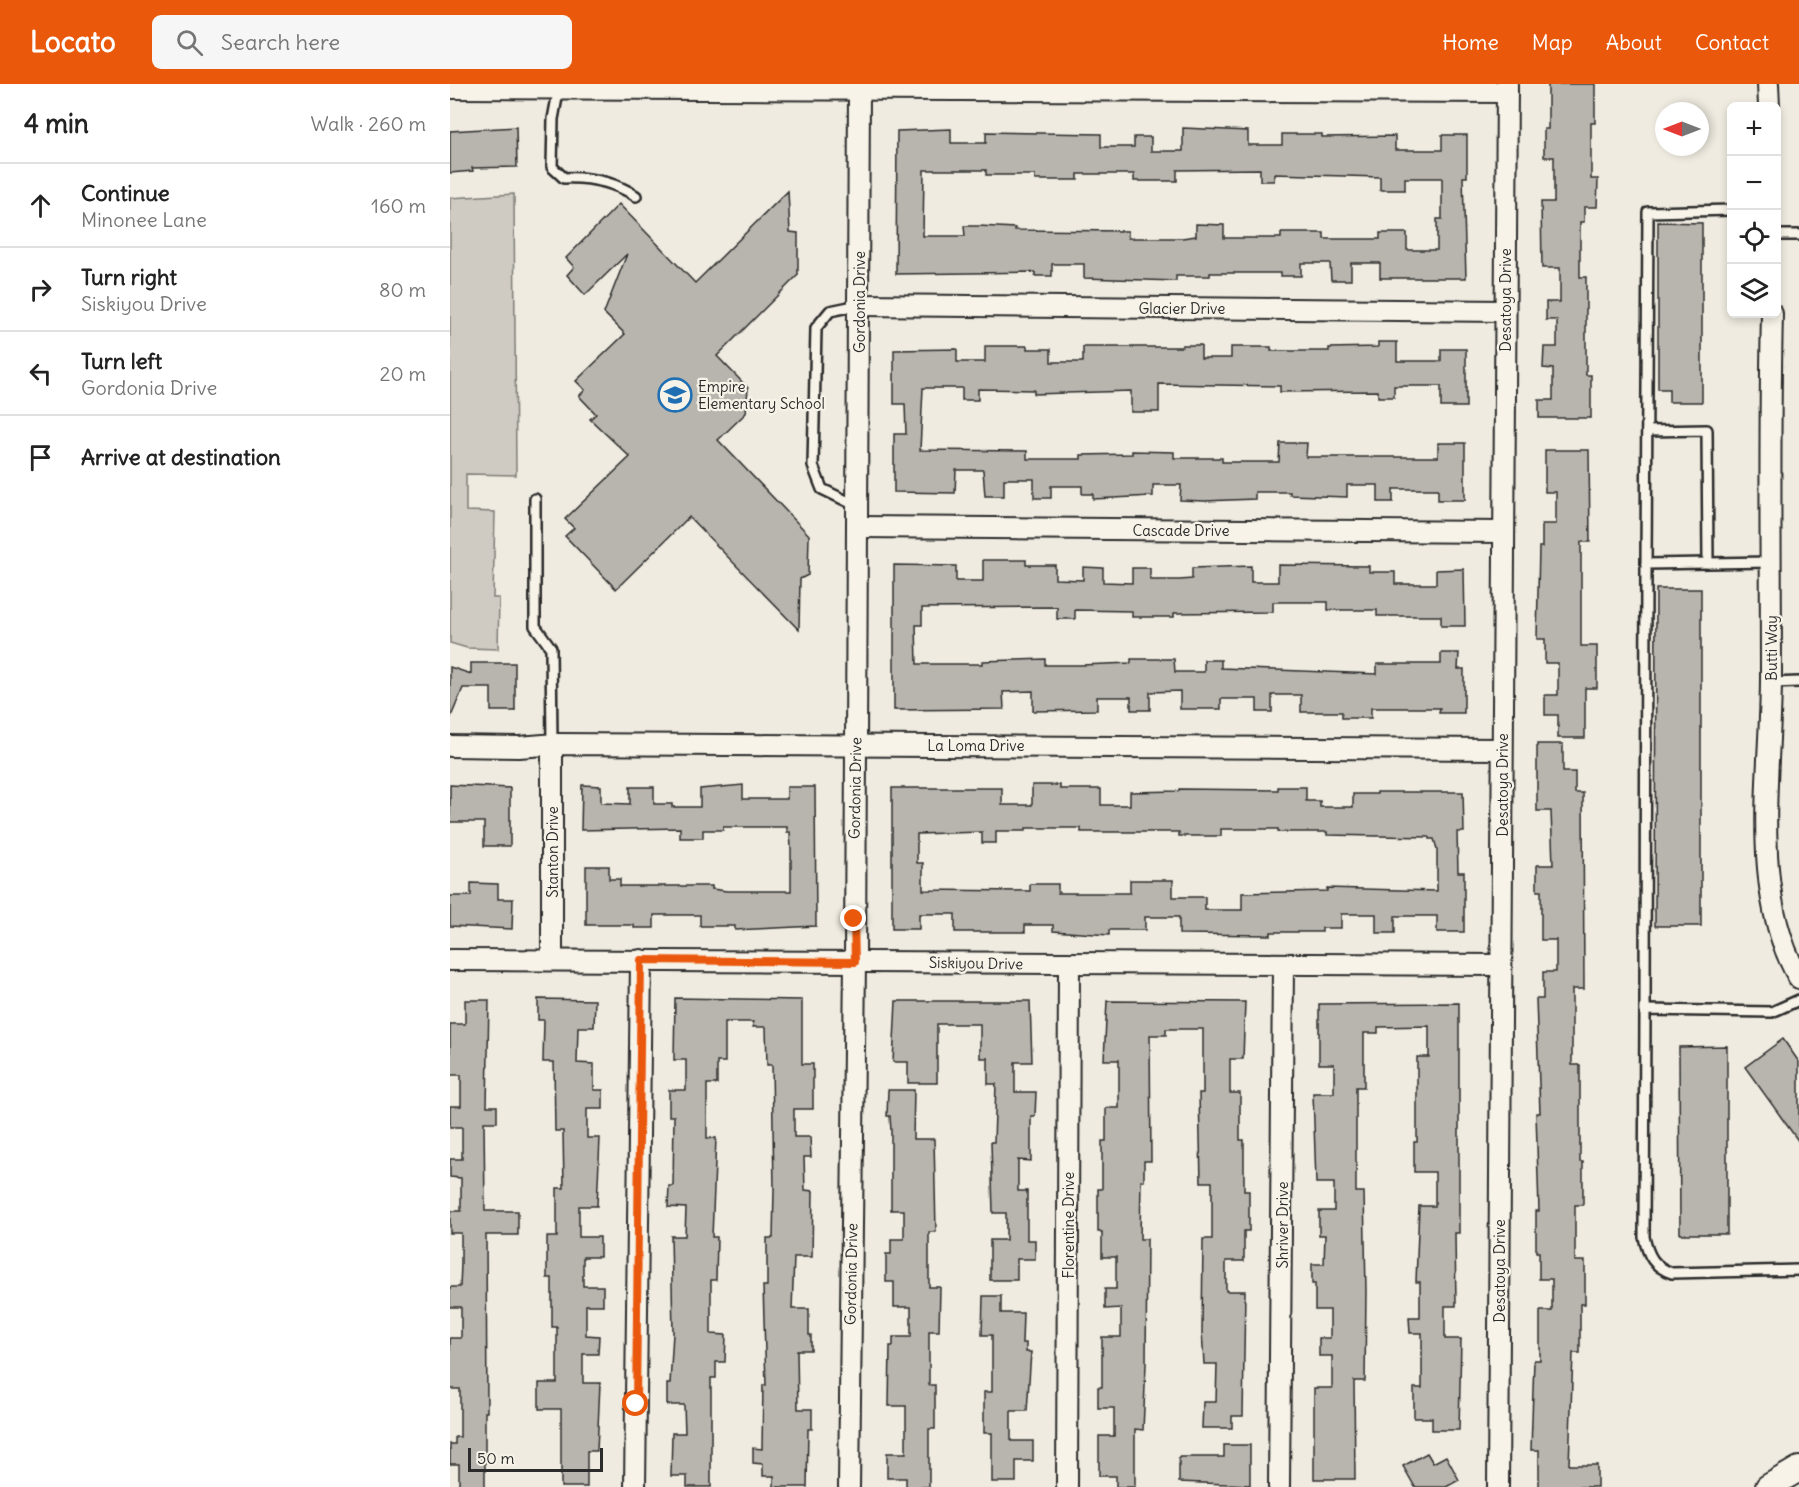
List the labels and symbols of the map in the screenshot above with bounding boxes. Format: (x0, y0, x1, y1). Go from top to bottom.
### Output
north arrow (1655, 102, 1709, 156)
street label: Desatoya Drive (1496, 248, 1515, 352)
street label: Gordonia Drive (850, 251, 869, 353)
street label: Glacier Drive (1139, 299, 1225, 318)
school or university icon: Empire Elementary School (657, 377, 693, 413)
place label: Empire Elementary School (698, 377, 825, 413)
street label: Cascade Drive (1132, 521, 1230, 540)
street label: Butti Way (1762, 615, 1781, 681)
street label: Desatoya Drive (1493, 733, 1512, 837)
street label: La Loma Drive (927, 736, 1025, 755)
street label: Gordonia Drive (845, 737, 865, 839)
street label: Stanton Drive (543, 806, 562, 898)
route end (840, 905, 866, 931)
street label: Siskiyou Drive (929, 953, 1023, 973)
street label: Florentine Drive (1059, 1172, 1078, 1278)
street label: Shriver Drive (1273, 1181, 1292, 1269)
street label: Desatoya Drive (1490, 1219, 1509, 1323)
street label: Gordonia Drive (841, 1223, 861, 1325)
route start (622, 1390, 648, 1416)
scale bar (468, 1445, 603, 1472)

